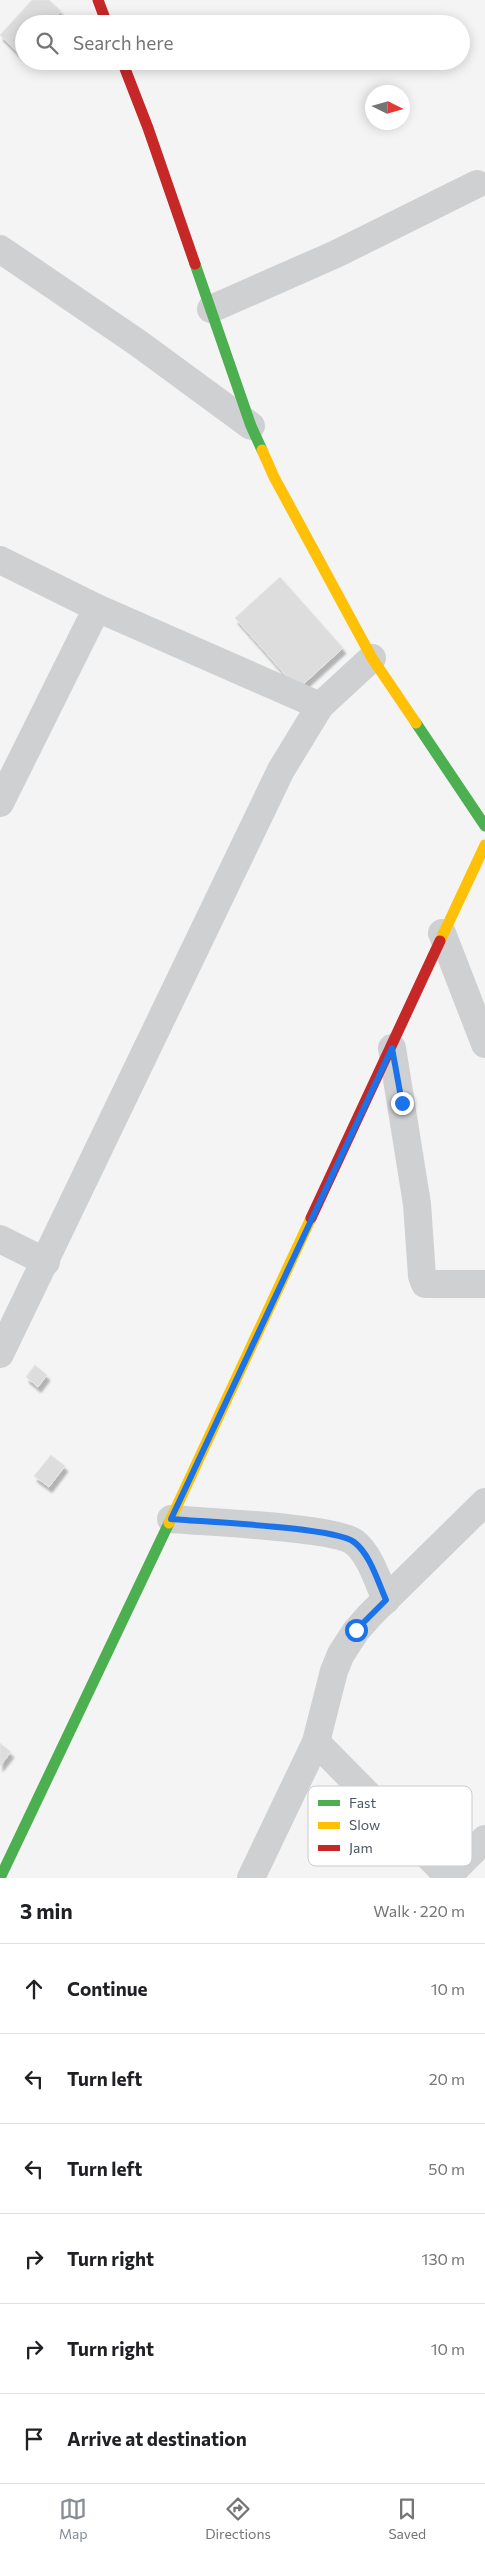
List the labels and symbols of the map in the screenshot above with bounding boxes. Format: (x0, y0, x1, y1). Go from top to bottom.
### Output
north arrow (365, 85, 410, 130)
route end (391, 1092, 414, 1115)
route start (345, 1619, 368, 1642)
legend (308, 1786, 472, 1866)
text: Fast (349, 1794, 376, 1811)
text: Slow (349, 1816, 380, 1833)
text: Jam (349, 1839, 373, 1856)

